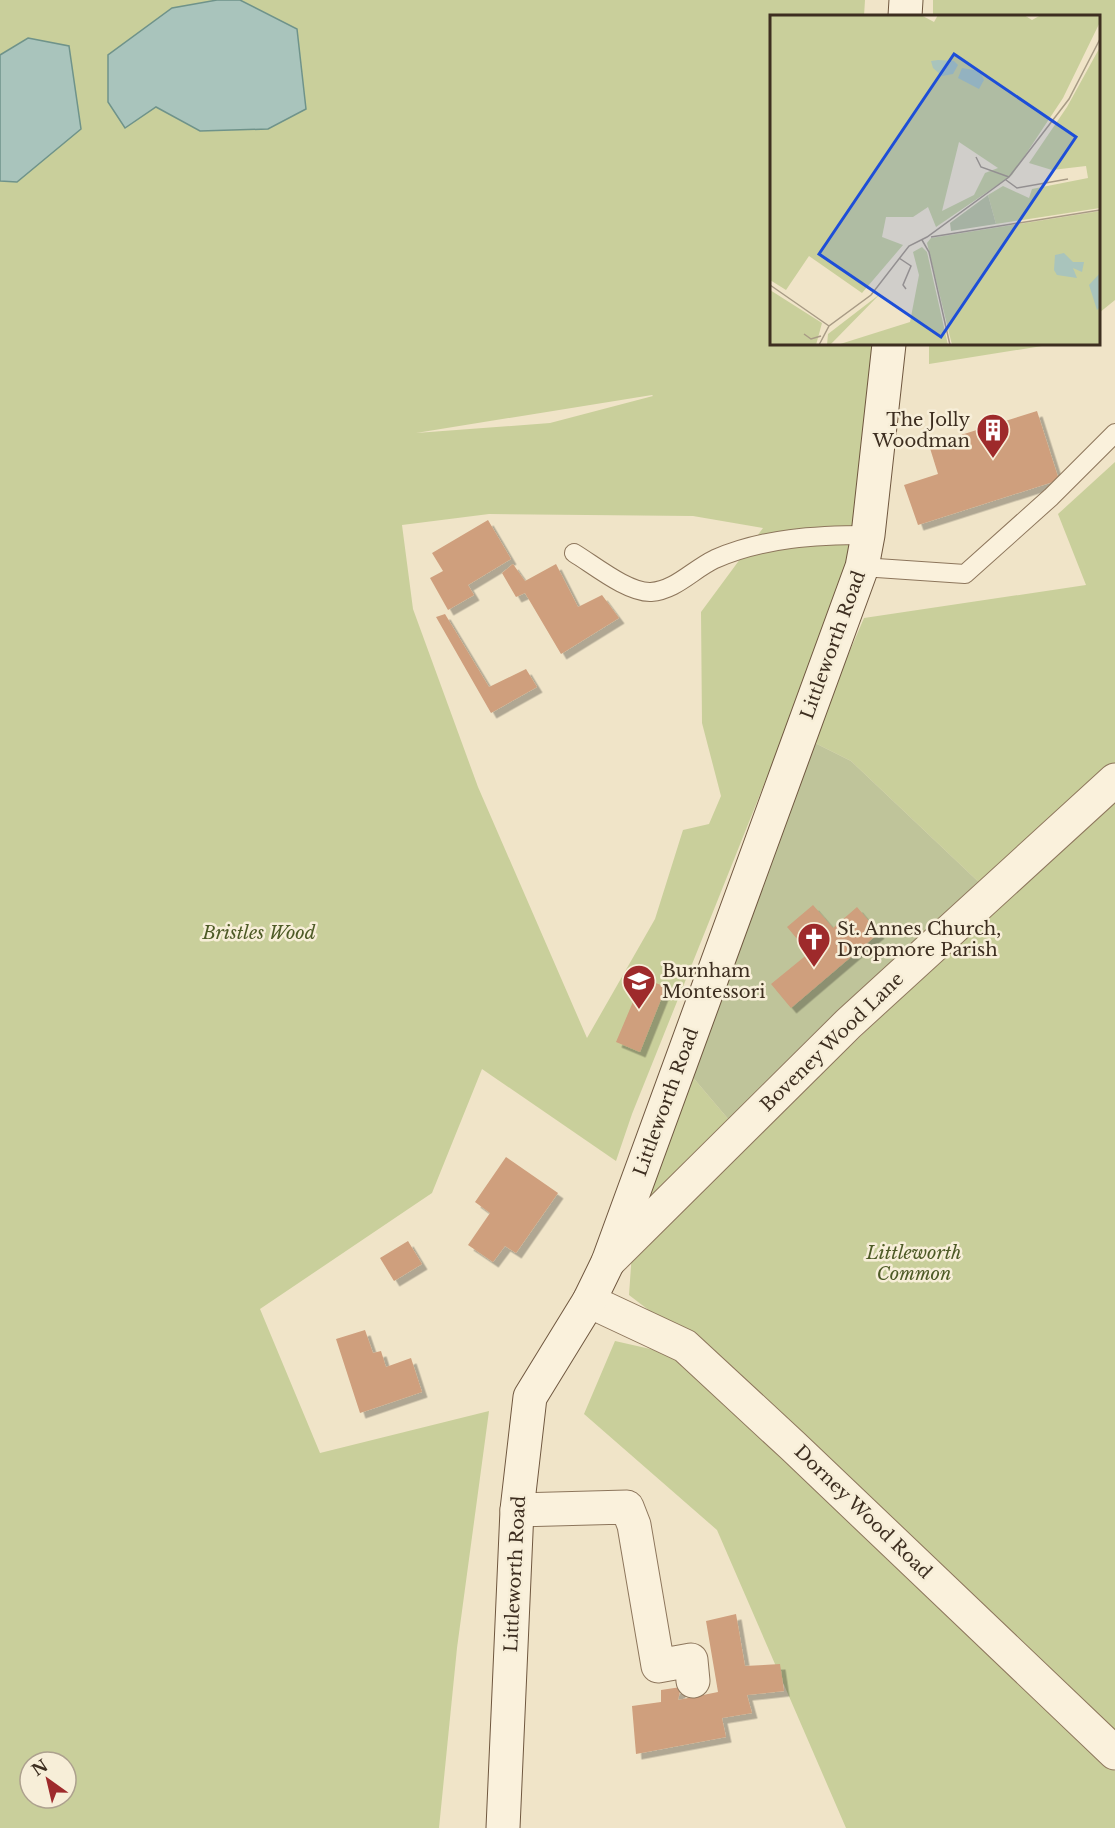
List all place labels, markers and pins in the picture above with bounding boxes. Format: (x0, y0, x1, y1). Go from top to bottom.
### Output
place label: The Jolly Woodman (872, 409, 970, 452)
building icon: The Jolly Woodman (975, 412, 1011, 459)
place label: St. Annes Church, Dropmore Parish (837, 918, 1001, 961)
church icon: St. Annes Church, Dropmore Parish (796, 921, 832, 968)
place label: Burnham Montessori (662, 960, 765, 1003)
school or university icon: Burnham Montessori (621, 963, 657, 1010)

